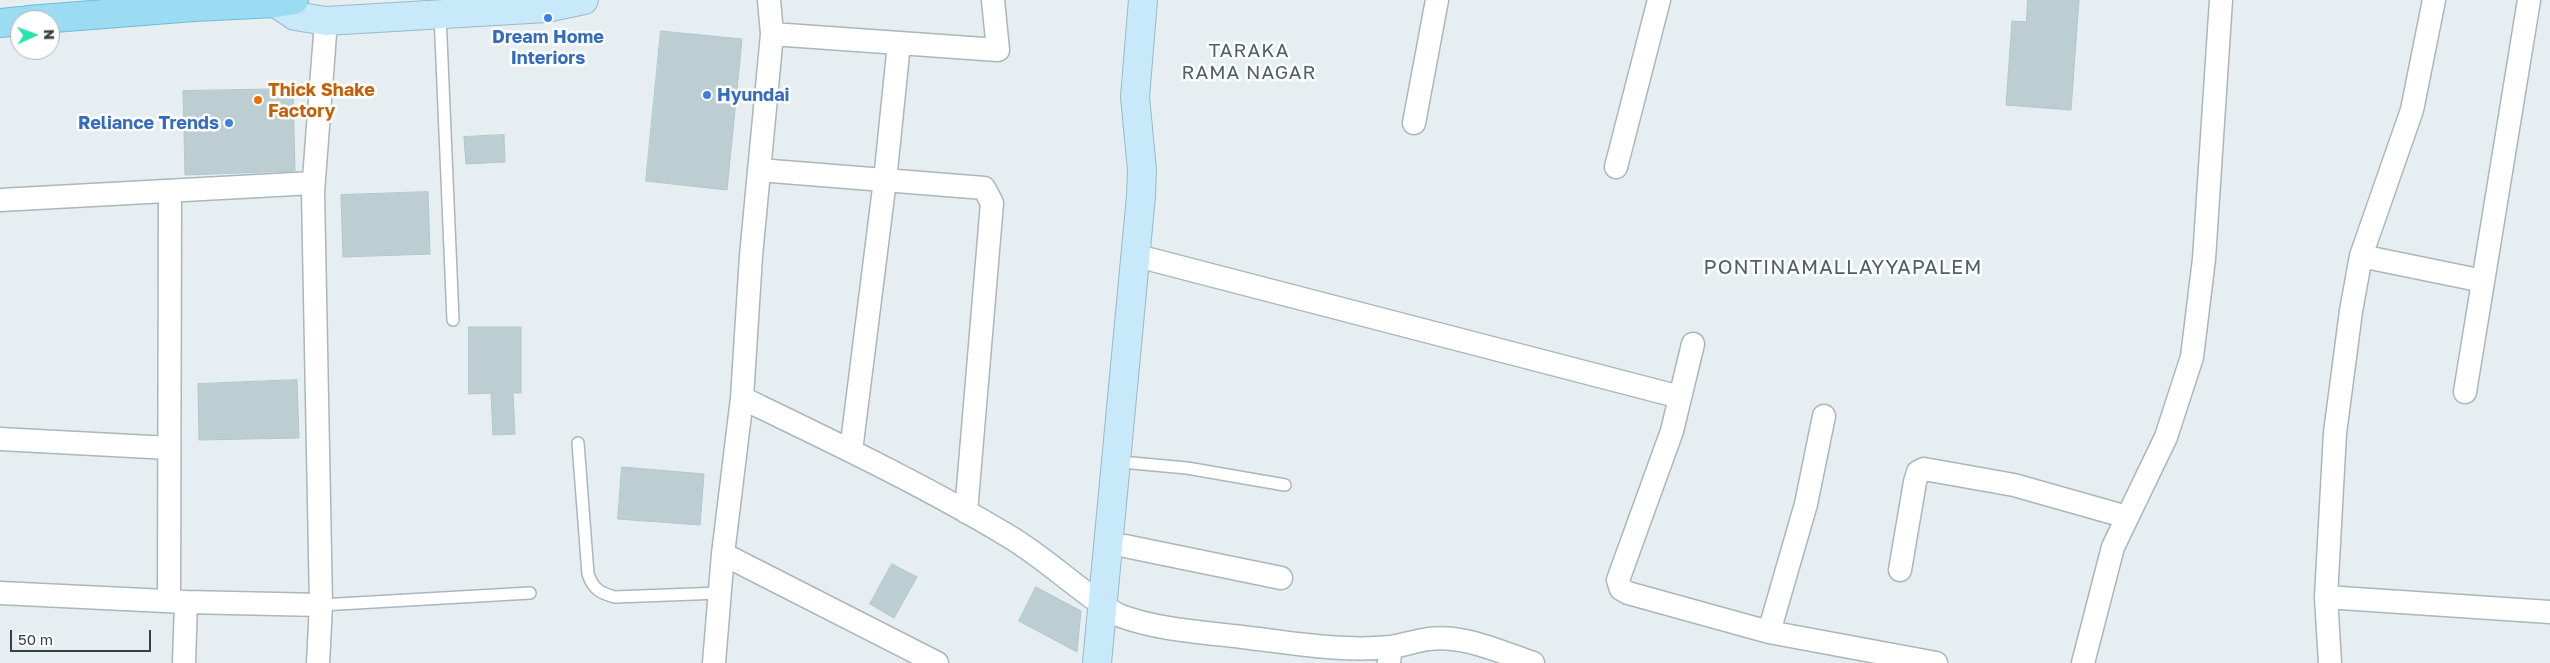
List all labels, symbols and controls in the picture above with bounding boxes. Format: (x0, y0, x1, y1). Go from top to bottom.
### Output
north arrow (10, 10, 60, 60)
marker: Dream Home Interiors (542, 12, 554, 24)
place label: Dream Home Interiors (492, 26, 604, 68)
text: N (41, 29, 58, 40)
district label: TARAKA RAMA NAGAR (1180, 40, 1318, 84)
place label: Thick Shake Factory (268, 79, 375, 122)
place label: Hyundai (717, 84, 790, 106)
marker: Hyundai (701, 89, 713, 101)
marker: Thick Shake Factory (252, 94, 264, 106)
place label: Reliance Trends (78, 112, 219, 134)
marker: Reliance Trends (223, 117, 235, 129)
district label: PONTINAMALLAYYAPALEM (1701, 256, 1985, 280)
scale bar (12, 620, 154, 652)
text: 50 m (18, 630, 53, 648)

